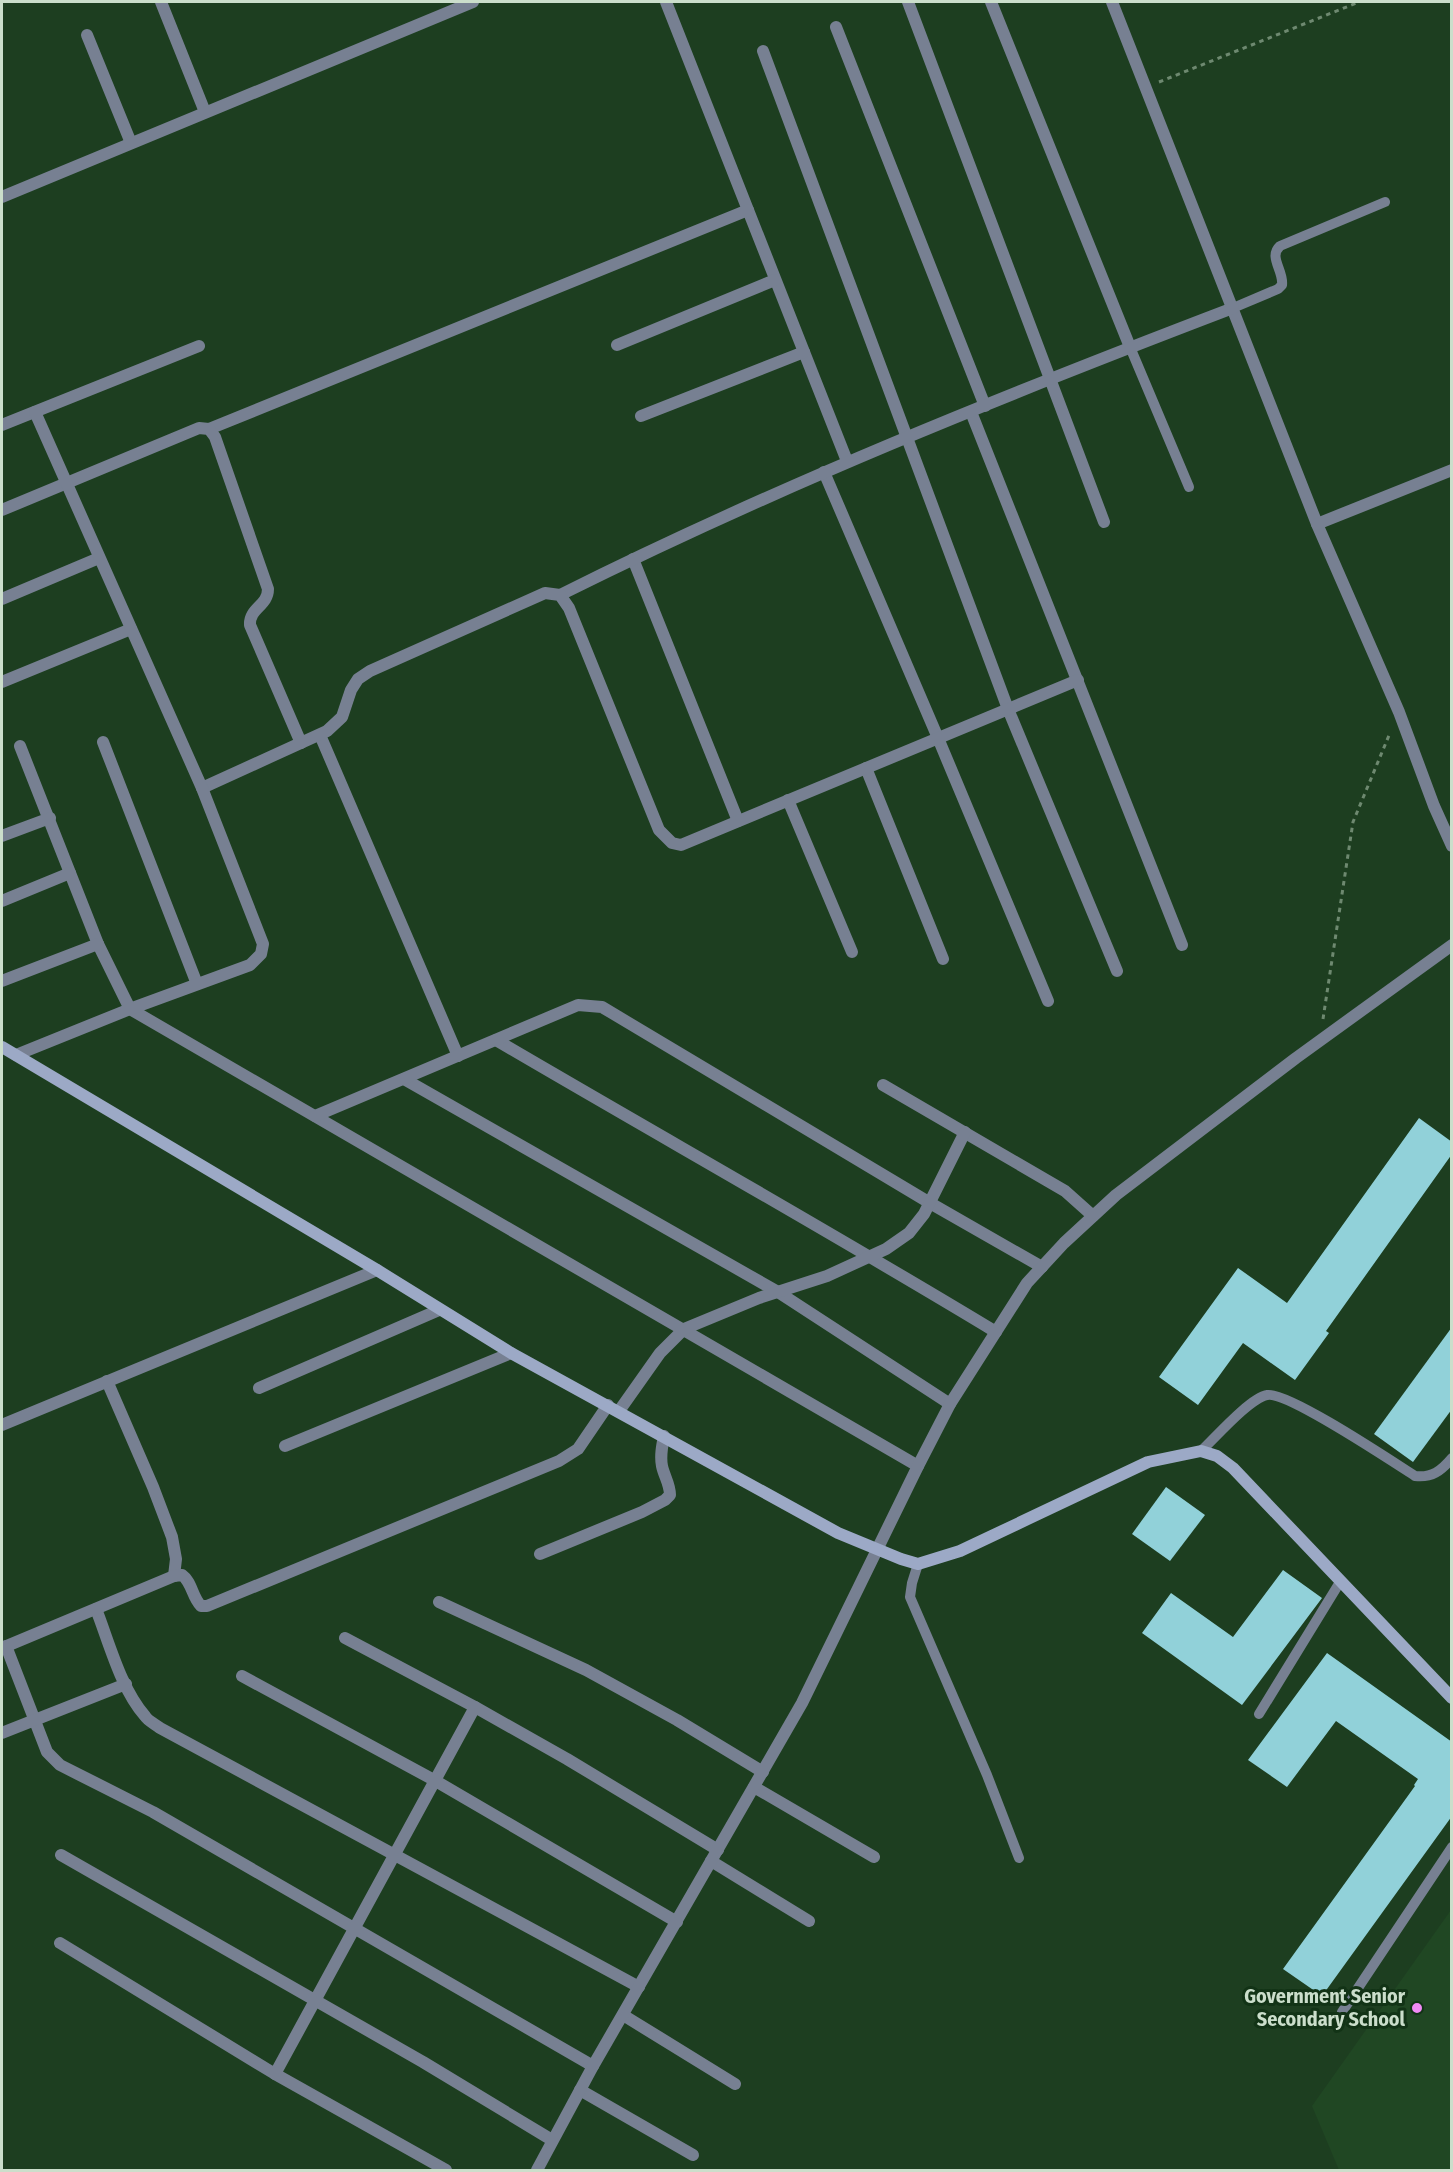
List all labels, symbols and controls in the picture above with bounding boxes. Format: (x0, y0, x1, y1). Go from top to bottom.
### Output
place label: Government Senior Secondary School (1244, 1984, 1406, 2031)
marker: Government Senior Secondary School (1410, 2001, 1424, 2015)

